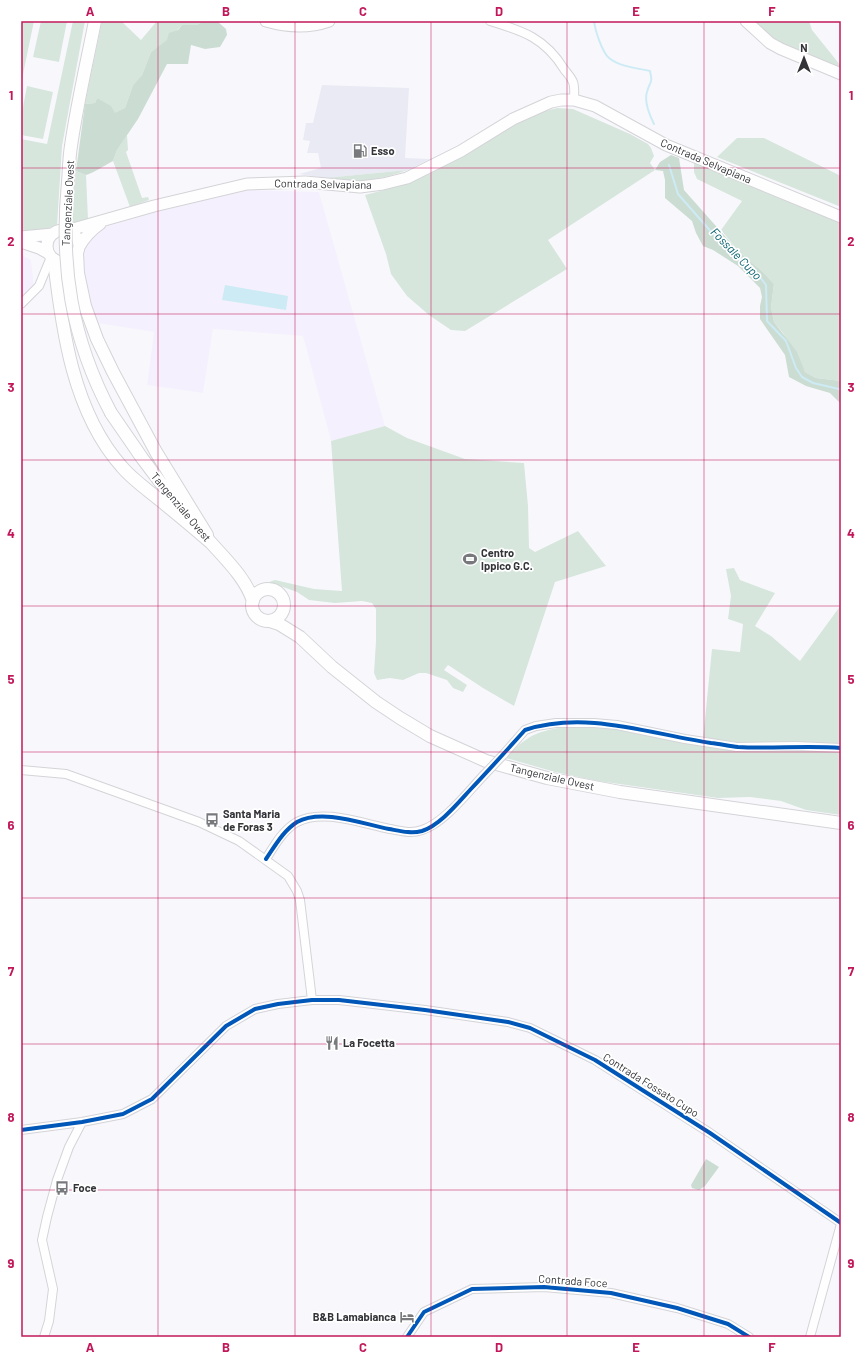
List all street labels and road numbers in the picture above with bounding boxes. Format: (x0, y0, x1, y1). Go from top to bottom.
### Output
street label: Contrada Selvapiana (659, 135, 754, 186)
street label: Tangenziale Ovest (59, 160, 76, 246)
street label: Contrada Selvapiana (274, 176, 372, 191)
street label: Tangenziale Ovest (149, 469, 214, 544)
street label: Tangenziale Ovest (509, 760, 596, 793)
street label: Contrada Fossato Cupo (601, 1050, 702, 1119)
street label: Contrada Foce (538, 1272, 608, 1289)

